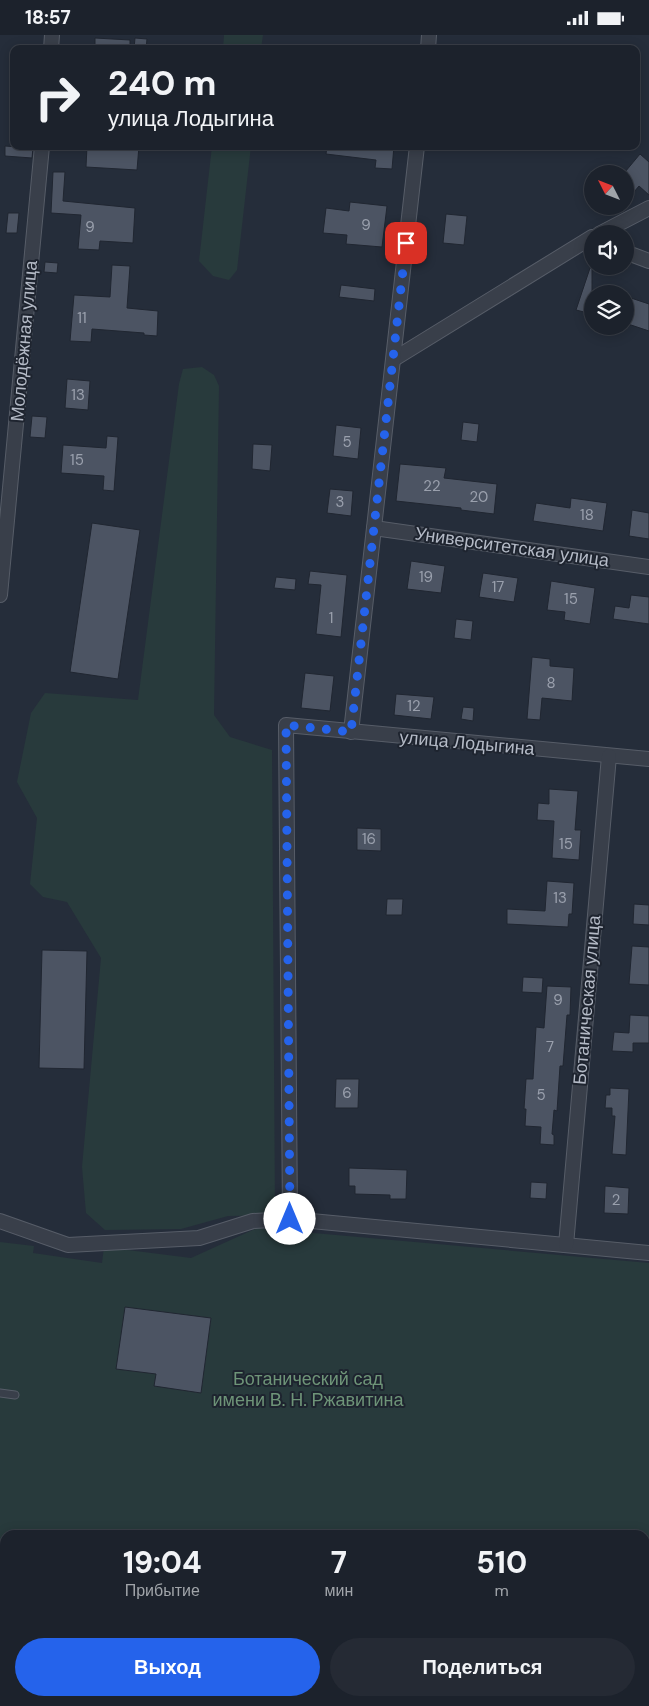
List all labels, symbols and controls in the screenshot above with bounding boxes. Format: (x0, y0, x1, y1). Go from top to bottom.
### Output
text: 18:57 (25, 5, 71, 30)
text: 240 m (108, 60, 217, 106)
icon: right (25, 65, 90, 130)
text: улица Лодыгина (108, 104, 274, 133)
north arrow (584, 165, 634, 215)
map controls (584, 165, 634, 335)
house number: 9 (361, 215, 371, 235)
house number: 9 (85, 217, 95, 237)
pin (385, 222, 427, 264)
button: sound (584, 225, 634, 275)
icon: arrive (392, 229, 420, 257)
street label: Молодёжная улица (5, 258, 43, 423)
button: layers (584, 285, 634, 335)
house number: 11 (77, 308, 87, 328)
house number: 13 (71, 385, 85, 405)
house number: 5 (342, 432, 352, 452)
house number: 15 (70, 450, 84, 470)
house number: 22 (423, 476, 441, 496)
house number: 20 (470, 487, 488, 507)
house number: 3 (336, 492, 344, 512)
house number: 18 (580, 505, 594, 525)
street label: Университетская улица (413, 521, 612, 573)
house number: 19 (419, 567, 433, 587)
house number: 17 (492, 577, 504, 597)
house number: 15 (564, 589, 578, 609)
house number: 1 (329, 608, 333, 628)
house number: 8 (546, 673, 556, 693)
house number: 12 (407, 696, 421, 716)
street label: улица Лодыгина (398, 725, 537, 761)
house number: 16 (362, 829, 376, 849)
house number: 15 (559, 834, 573, 854)
house number: 13 (553, 888, 567, 908)
street label: Ботаническая улица (568, 913, 606, 1086)
house number: 9 (553, 990, 563, 1010)
house number: 7 (546, 1037, 554, 1057)
house number: 6 (342, 1083, 352, 1103)
house number: 5 (536, 1085, 546, 1105)
house number: 2 (612, 1190, 620, 1210)
position arrow (263, 1192, 315, 1244)
park label: Ботанический сад имени В. Н. Ржавитина (213, 1367, 404, 1412)
text: 19:04 (123, 1543, 202, 1582)
text: 7 (331, 1543, 347, 1582)
text: 510 (476, 1543, 527, 1582)
text: Прибытие (125, 1580, 200, 1601)
text: мин (325, 1580, 353, 1601)
text: m (495, 1580, 509, 1601)
button: Выход (15, 1638, 320, 1696)
button: Поделиться (330, 1638, 635, 1696)

